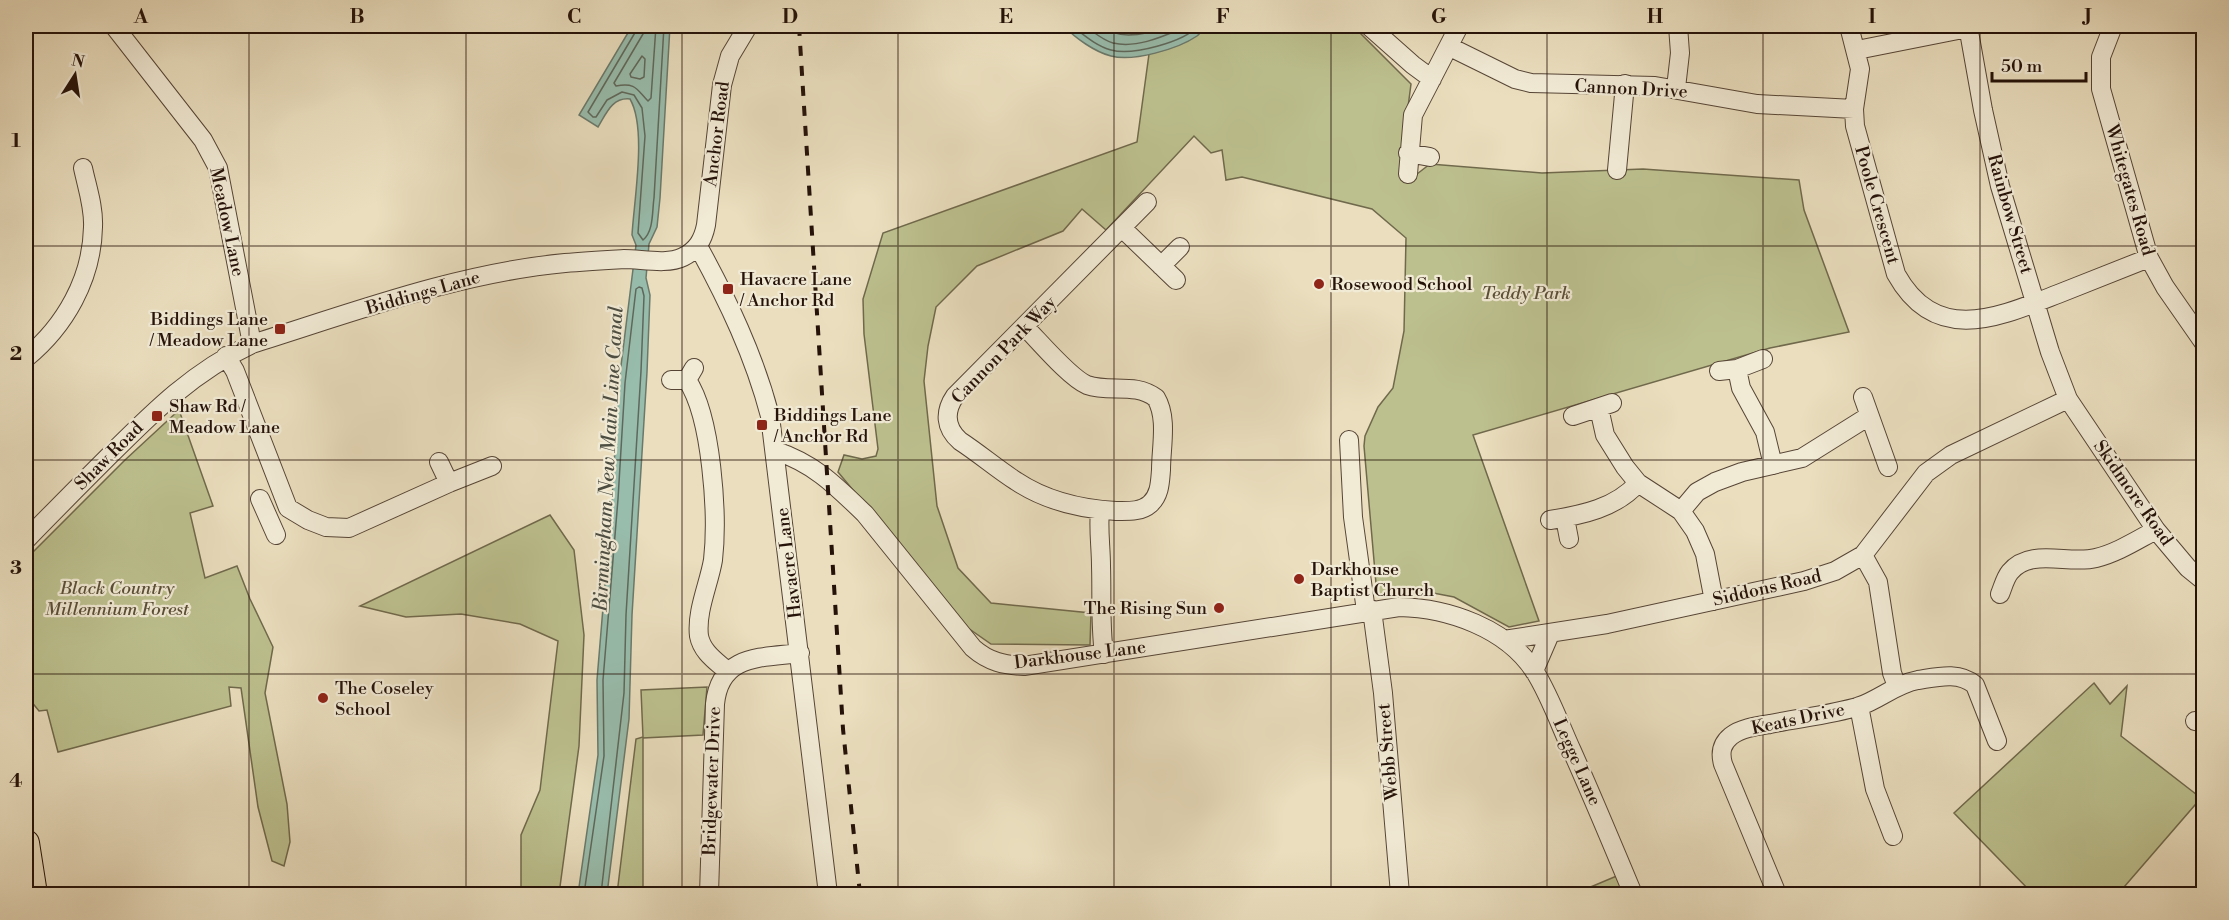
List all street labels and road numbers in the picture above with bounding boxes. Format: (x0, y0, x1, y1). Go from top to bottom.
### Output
street label: Cannon Drive (1574, 75, 1688, 103)
street label: Anchor Road (699, 79, 735, 189)
street label: Whitegates Road (2100, 121, 2160, 259)
street label: Poole Crescent (1849, 143, 1905, 267)
street label: Rainbow Street (1982, 151, 2038, 277)
street label: Meadow Lane (204, 165, 250, 279)
street label: Biddings Lane (362, 266, 483, 321)
street label: Cannon Park Way (947, 291, 1062, 409)
street label: Shaw Road (70, 416, 149, 495)
street label: Skidmore Road (2088, 436, 2178, 551)
street label: Havacre Lane (771, 506, 807, 620)
street label: Siddons Road (1710, 564, 1824, 612)
street label: Darkhouse Lane (1013, 636, 1147, 674)
street label: Keats Drive (1749, 698, 1847, 740)
street label: Webb Street (1372, 702, 1404, 803)
street label: Bridgewater Drive (698, 706, 726, 857)
street label: Legge Lane (1548, 715, 1606, 809)

